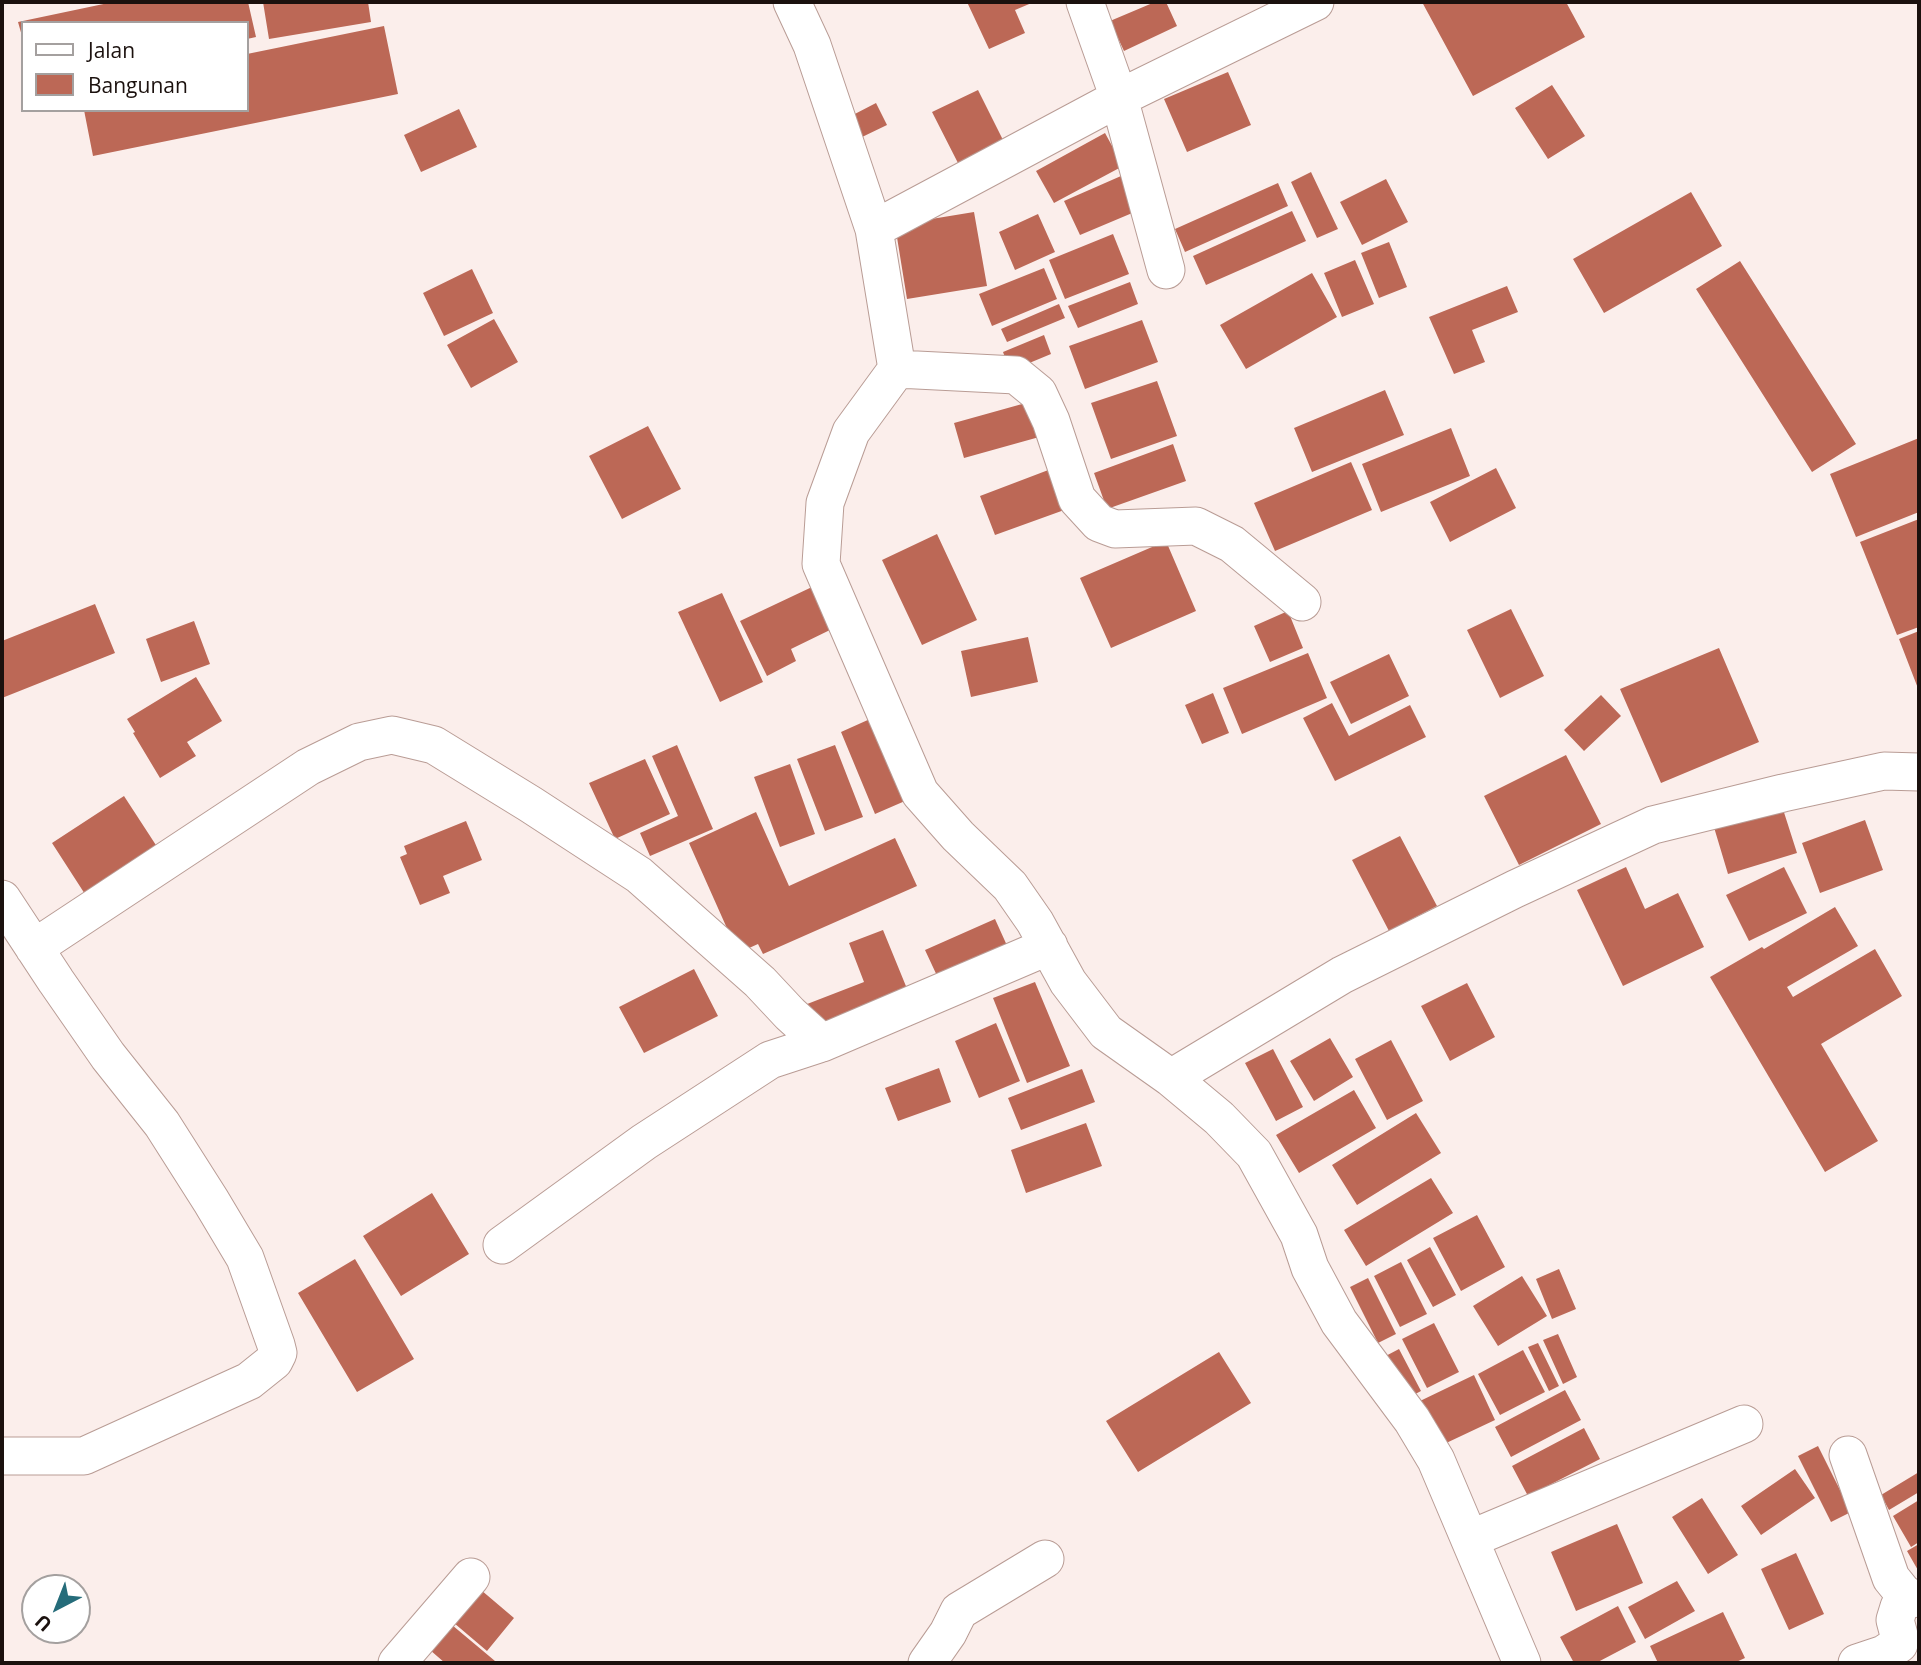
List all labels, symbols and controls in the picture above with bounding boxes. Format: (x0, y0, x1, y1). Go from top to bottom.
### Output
legend (21, 21, 248, 112)
text: Jalan (88, 36, 135, 64)
text: Bangunan (88, 71, 188, 99)
north arrow (21, 1574, 91, 1644)
text: U (29, 1609, 57, 1638)

